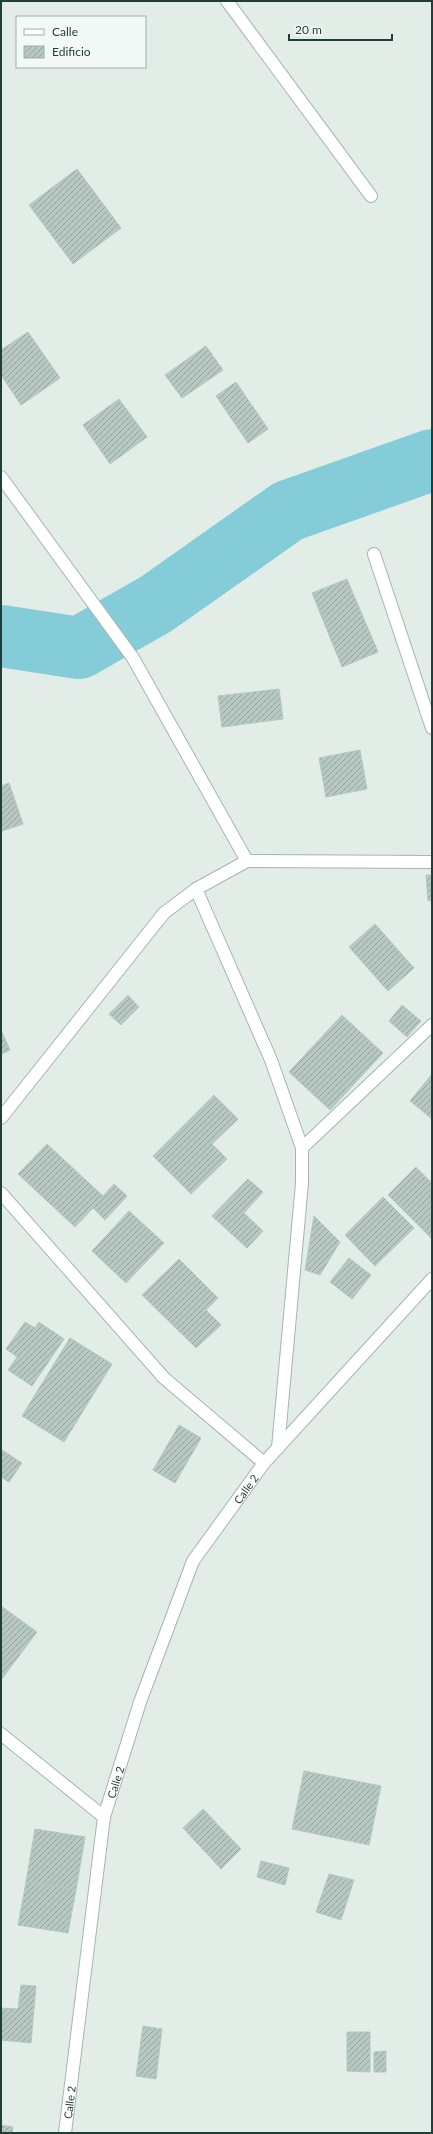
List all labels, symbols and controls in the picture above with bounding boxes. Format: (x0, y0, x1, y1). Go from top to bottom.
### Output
legend (16, 16, 146, 68)
scale bar (289, 16, 392, 42)
text: 20 m (295, 22, 322, 37)
text: Calle (52, 24, 78, 39)
text: Edificio (52, 44, 91, 59)
street label: Calle 2 (231, 1471, 260, 1506)
street label: Calle 2 (104, 1764, 126, 1800)
street label: Calle 2 (60, 2085, 77, 2119)

